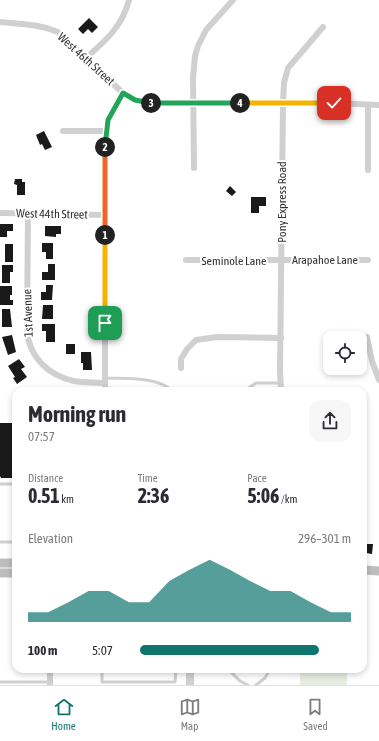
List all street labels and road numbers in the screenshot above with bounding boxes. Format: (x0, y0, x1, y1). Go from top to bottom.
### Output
street label: West 46th Street (55, 30, 118, 89)
street label: Pony Express Road (275, 161, 289, 243)
street label: West 44th Street (16, 206, 88, 222)
street label: Arapahoe Lane (292, 253, 358, 267)
street label: Seminole Lane (202, 254, 267, 268)
street label: 1st Avenue (20, 289, 36, 337)

